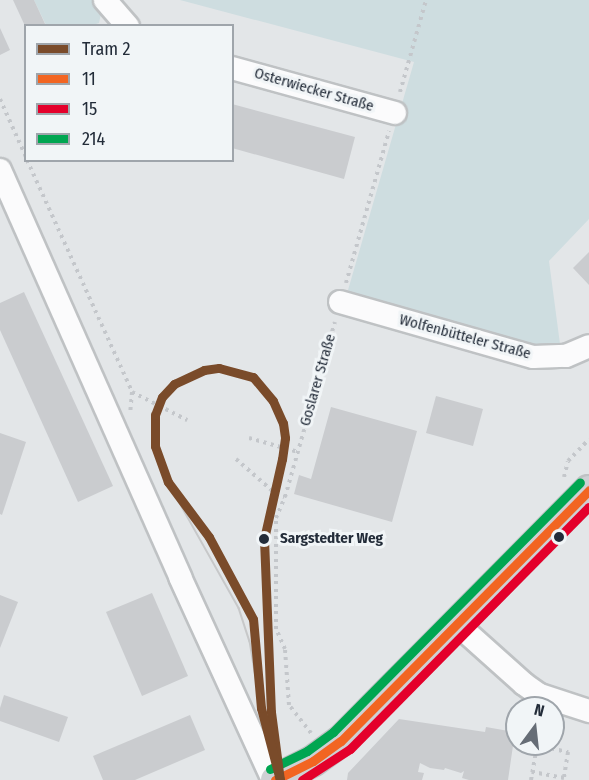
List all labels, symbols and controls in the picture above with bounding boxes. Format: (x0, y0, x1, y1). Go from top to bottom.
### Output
legend (24, 24, 234, 162)
text: Tram 2 (82, 38, 130, 60)
street label: Osterwiecker Straße (252, 64, 376, 116)
text: 11 (82, 68, 96, 90)
text: 15 (82, 98, 97, 120)
text: 214 (82, 128, 105, 150)
street label: Wolfenbütteler Straße (397, 311, 533, 363)
street label: Goslarer Straße (296, 332, 340, 428)
marker: Sargstedter Weg (253, 528, 275, 550)
place label: Sargstedter Weg (280, 530, 383, 548)
unlabelled marker (553, 531, 565, 543)
north arrow (505, 696, 565, 756)
text: N (532, 700, 546, 720)

